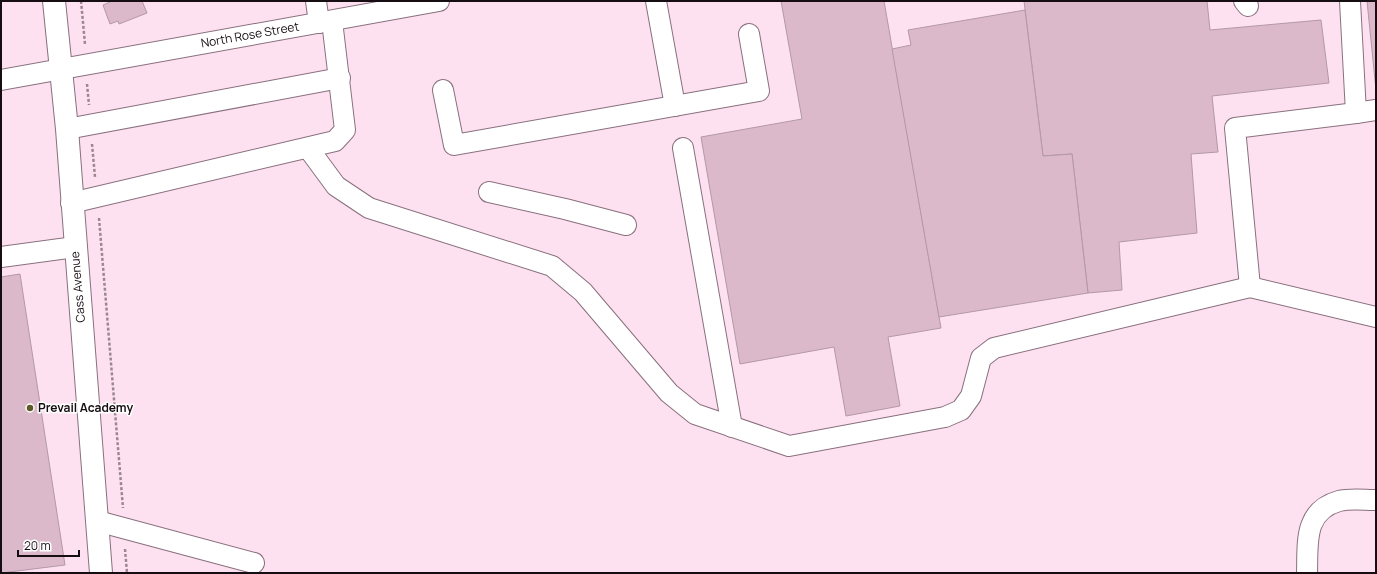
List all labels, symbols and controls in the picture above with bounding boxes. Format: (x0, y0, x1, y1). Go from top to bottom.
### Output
street label: North Rose Street (199, 17, 301, 52)
street label: Cass Avenue (66, 251, 89, 323)
place label: Prevail Academy (38, 399, 133, 416)
marker: Prevail Academy (25, 403, 35, 413)
scale bar (18, 532, 79, 558)
text: 20 m (24, 537, 51, 554)

